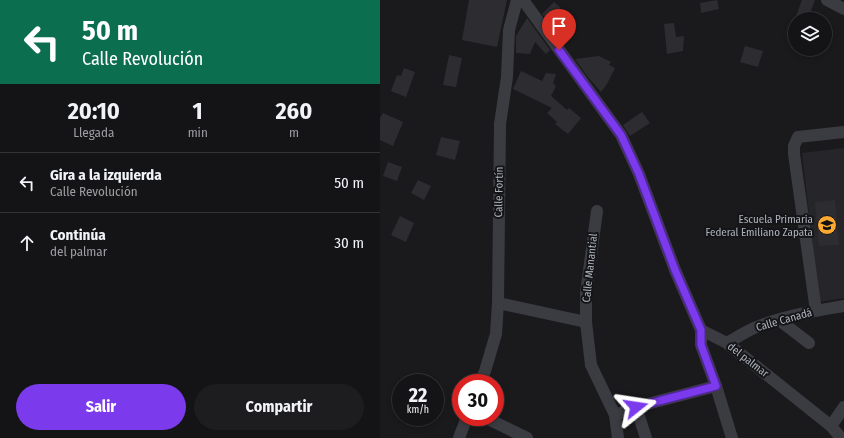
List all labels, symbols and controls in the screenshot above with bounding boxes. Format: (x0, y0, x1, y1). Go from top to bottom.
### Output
pin (542, 9, 576, 50)
map controls (788, 12, 832, 56)
button: layers (788, 12, 832, 56)
text: 50 m (82, 14, 138, 47)
icon: arrive (548, 15, 570, 37)
icon: left (16, 16, 68, 68)
text: Calle Revolución (82, 48, 203, 70)
text: 20:10 (68, 97, 120, 125)
text: 1 (193, 97, 203, 125)
text: 260 (275, 97, 312, 125)
text: Llegada (73, 125, 114, 140)
text: min (188, 125, 208, 140)
text: m (289, 125, 299, 140)
text: Gira a la izquierda (50, 166, 162, 184)
street label: Calle Fortín (492, 167, 506, 217)
icon: left (16, 172, 38, 194)
text: 50 m (334, 174, 364, 192)
text: Calle Revolución (50, 184, 138, 199)
place label: Escuela Primaria Federal Emiliano Zapata (706, 213, 813, 239)
school or university icon: Escuela Primaria Federal Emiliano Zapata (816, 214, 838, 236)
text: Continúa (50, 226, 106, 244)
icon: ahead (16, 232, 38, 254)
street label: Calle Manantial (580, 233, 600, 303)
text: 30 m (334, 234, 364, 252)
text: del palmar (50, 244, 107, 259)
street label: Calle Canadá (754, 306, 814, 334)
street label: del palmar (725, 340, 771, 380)
speed limit sign: 30 (452, 374, 504, 426)
text: 22 (409, 383, 427, 407)
button: Salir (16, 384, 186, 430)
button: Compartir (194, 384, 364, 430)
position arrow (615, 386, 657, 428)
text: km/h (407, 404, 429, 416)

